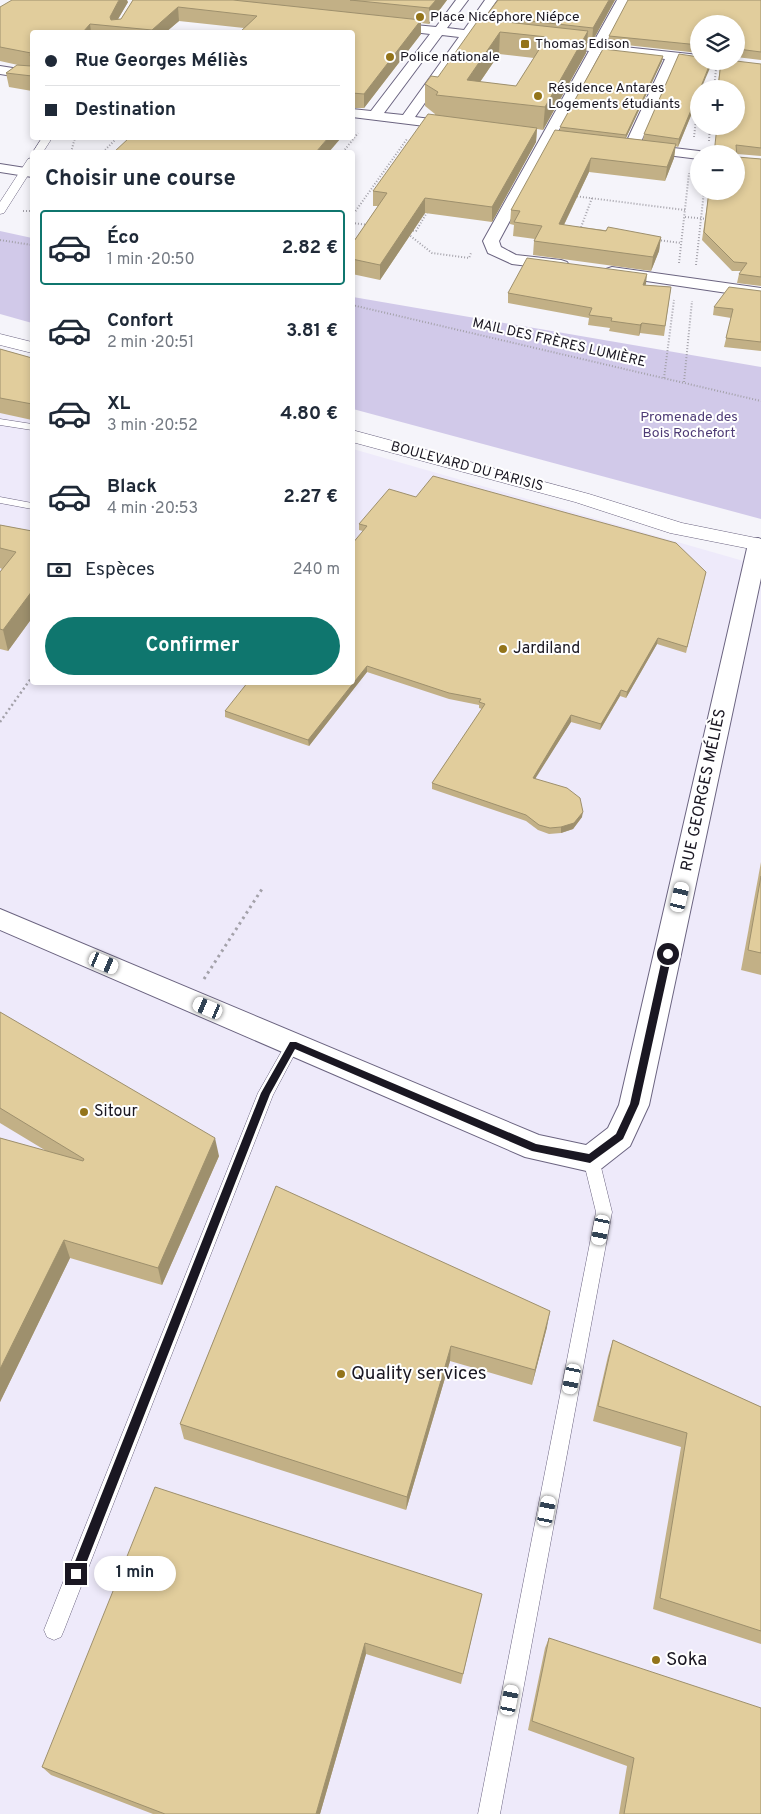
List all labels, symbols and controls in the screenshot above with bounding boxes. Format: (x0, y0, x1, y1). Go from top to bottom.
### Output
place label: Place Nicéphore Niépce (430, 9, 580, 26)
marker: Place Nicéphore Niépce (414, 11, 426, 23)
map controls (690, 15, 745, 200)
button: layers (690, 15, 745, 70)
place label: Thomas Edison (535, 36, 630, 53)
marker: Thomas Edison (519, 38, 531, 50)
text: Rue Georges Méliès (75, 49, 248, 73)
place label: Police nationale (400, 49, 500, 66)
marker: Police nationale (384, 51, 396, 63)
place label: Résidence Antares Logements étudiants (548, 80, 680, 113)
button: + (690, 80, 745, 135)
marker: Résidence Antares Logements étudiants (532, 90, 544, 102)
text: Destination (75, 98, 176, 122)
button: − (690, 145, 745, 200)
text: Choisir une course (45, 166, 236, 193)
icon: car (47, 225, 92, 270)
text: Éco (107, 226, 139, 250)
text: 2.82 € (282, 236, 338, 260)
text: 1 min · 20:50 (107, 250, 195, 270)
icon: car (47, 308, 92, 353)
text: Confort (107, 309, 173, 333)
street label: MAIL DES FRÈRES LUMIÈRE (471, 314, 648, 371)
text: 3.81 € (286, 319, 338, 343)
text: 2 min · 20:51 (107, 333, 194, 353)
icon: car (47, 391, 92, 436)
text: XL (107, 392, 130, 416)
text: 4.80 € (280, 402, 338, 426)
park label: Promenade des Bois Rochefort (640, 409, 738, 442)
text: 3 min · 20:52 (107, 416, 198, 436)
street label: BOULEVARD DU PARISIS (389, 438, 545, 496)
icon: car (47, 474, 92, 519)
text: Black (107, 475, 157, 499)
text: 2.27 € (283, 485, 338, 509)
text: 4 min · 20:53 (107, 499, 198, 519)
icon: cash (45, 556, 73, 584)
text: Espèces (85, 558, 155, 582)
text: 240 m (293, 560, 340, 580)
button: Confirmer (45, 617, 340, 675)
place label: Jardiland (513, 639, 580, 659)
marker: Jardiland (497, 643, 509, 655)
street label: RUE GEORGES MÉLIÈS (675, 706, 731, 873)
car (669, 881, 690, 913)
route start (657, 943, 679, 965)
car (87, 950, 120, 976)
car (191, 995, 224, 1021)
place label: Sitour (94, 1102, 138, 1122)
marker: Sitour (78, 1106, 90, 1118)
car (590, 1214, 611, 1246)
place label: Quality services (351, 1362, 487, 1386)
car (561, 1363, 582, 1395)
marker: Quality services (335, 1368, 347, 1380)
car (536, 1495, 557, 1527)
callout: 1 min (94, 1556, 176, 1592)
route end (65, 1563, 87, 1585)
text: 1 min (116, 1563, 154, 1583)
place label: Soka (666, 1648, 707, 1672)
marker: Soka (650, 1654, 662, 1666)
car (499, 1684, 520, 1716)

